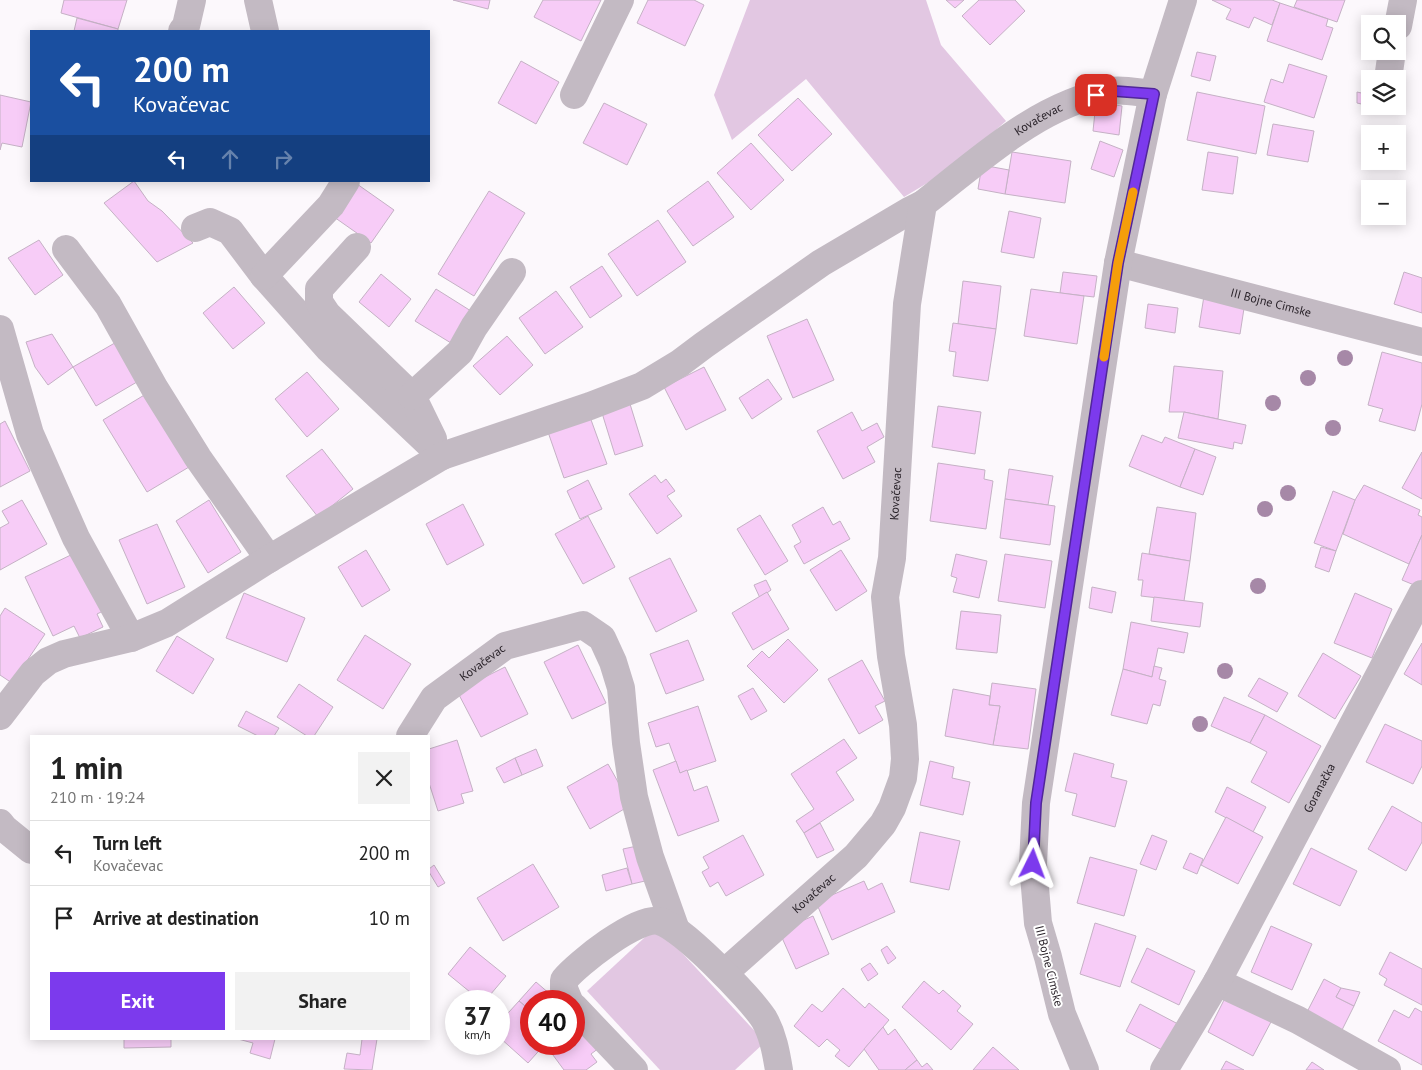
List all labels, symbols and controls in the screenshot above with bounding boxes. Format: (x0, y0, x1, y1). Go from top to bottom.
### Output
map controls (1361, 15, 1406, 225)
button: search (1361, 15, 1406, 60)
text: 200 m (133, 46, 230, 92)
icon: left (50, 50, 115, 115)
button: layers (1361, 70, 1406, 115)
pin (1075, 74, 1117, 116)
icon: arrive (1082, 81, 1110, 109)
text: Kovačevac (133, 90, 230, 118)
street label: Kovačevac (1011, 99, 1065, 138)
button: + (1361, 125, 1406, 170)
icon: left (163, 145, 191, 173)
icon: ahead (216, 145, 244, 173)
icon: right (269, 145, 297, 173)
button: − (1361, 180, 1406, 225)
street label: III Bojne Cimske (1229, 285, 1313, 320)
street label: Kovačevac (886, 466, 904, 521)
street label: Kovačevac (456, 640, 508, 684)
text: 1 min (50, 748, 123, 787)
button: close (358, 752, 410, 804)
street label: Goranačka (1300, 761, 1338, 815)
text: 210 m · 19:24 (50, 787, 145, 807)
text: Turn left (93, 831, 162, 855)
position arrow (1006, 837, 1058, 889)
icon: left (50, 839, 78, 867)
text: 200 m (358, 841, 410, 865)
text: Kovačevac (93, 855, 164, 875)
street label: Kovačevac (789, 869, 839, 916)
icon: arrive (50, 904, 78, 932)
text: Arrive at destination (93, 906, 259, 930)
text: 10 m (369, 906, 410, 930)
street label: III Bojne Cimske (1032, 924, 1067, 1008)
button: Exit (50, 972, 225, 1030)
button: Share (235, 972, 410, 1030)
speed limit sign: 40 (520, 990, 585, 1055)
text: 37 (463, 1000, 492, 1032)
text: km/h (464, 1027, 491, 1042)

